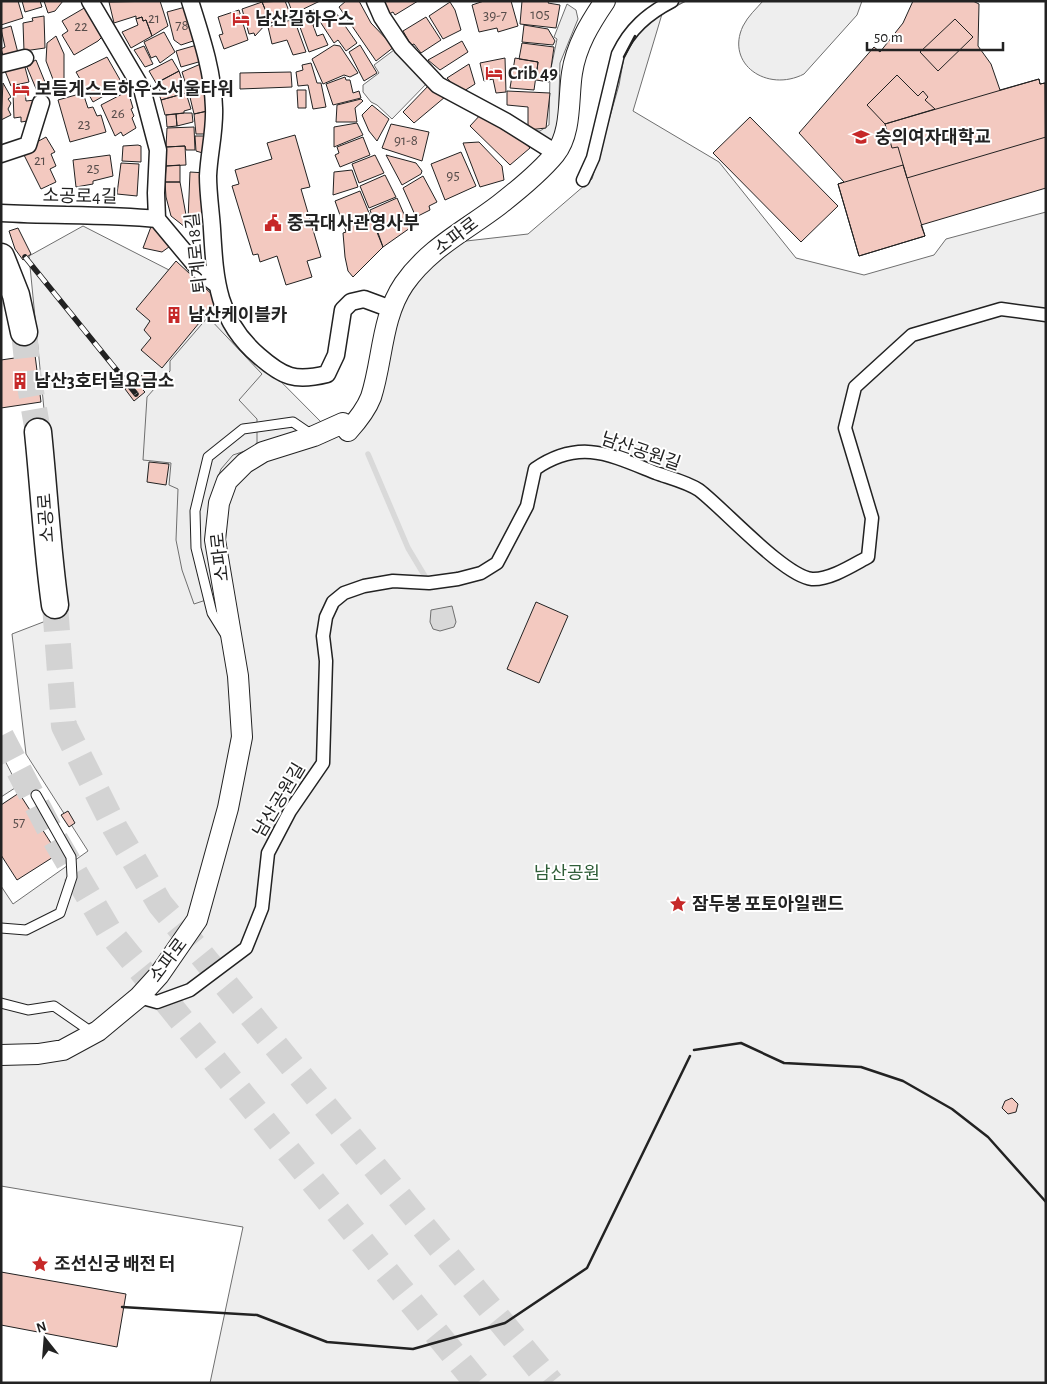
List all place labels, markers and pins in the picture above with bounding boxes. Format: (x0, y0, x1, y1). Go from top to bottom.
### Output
hotel icon: 남산길하우스 (231, 9, 251, 29)
place label: 남산길하우스 (255, 10, 354, 29)
hotel icon: Crib 49 (484, 63, 504, 83)
place label: Crib 49 (508, 65, 558, 83)
hotel icon: 보듬게스트하우스서울타워 (11, 79, 31, 99)
place label: 보듬게스트하우스서울타워 (35, 80, 234, 99)
school or university icon: 숭의여자대학교 (851, 127, 871, 147)
place label: 숭의여자대학교 (875, 127, 991, 147)
public building icon: 중국대사관영사부 (263, 213, 283, 233)
place label: 중국대사관영사부 (287, 214, 419, 233)
building icon: 남산케이블카 (164, 305, 184, 325)
place label: 남산케이블카 (188, 306, 288, 325)
building icon: 남산3호터널요금소 (10, 371, 30, 391)
place label: 남산3호터널요금소 (34, 372, 174, 391)
place icon: 잠두봉 포토아일랜드 (668, 894, 688, 914)
place label: 잠두봉 포토아일랜드 (692, 895, 844, 914)
place icon: 조선신궁 배전 터 (30, 1254, 50, 1274)
place label: 조선신궁 배전 터 (54, 1255, 175, 1274)

